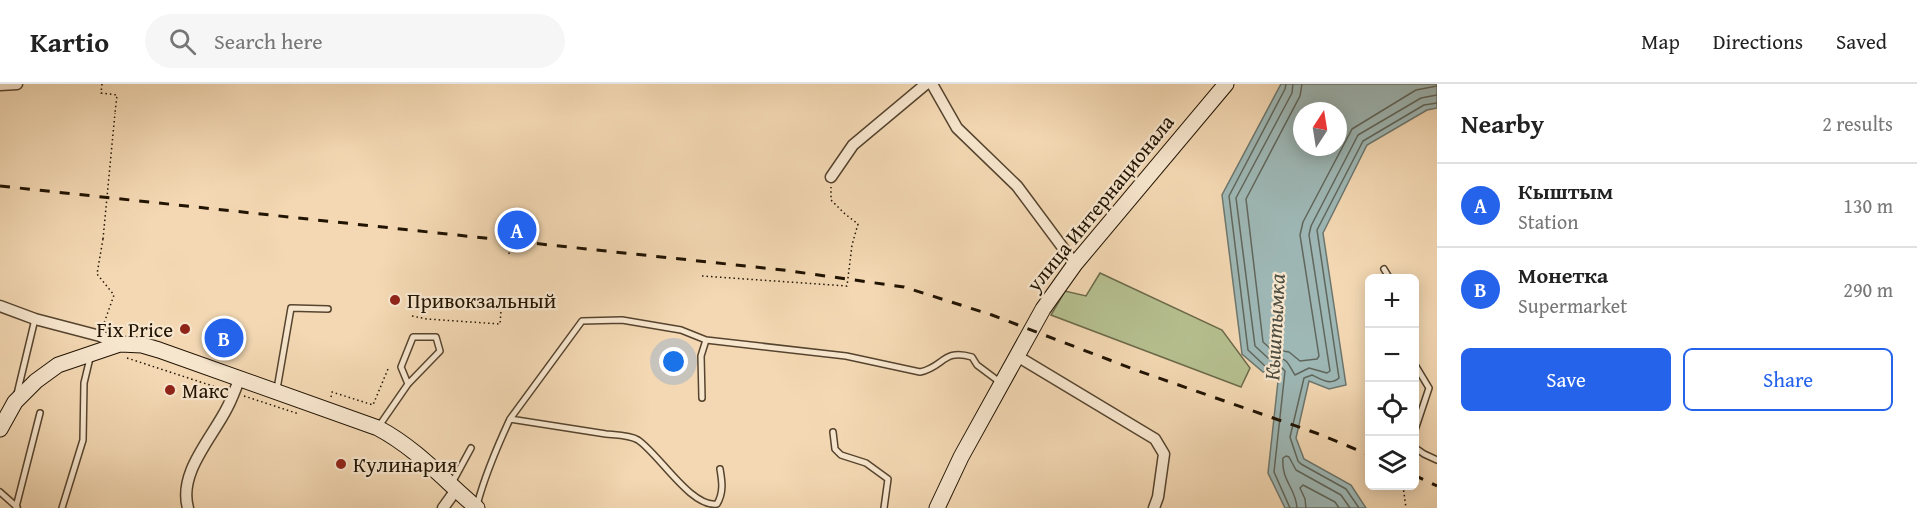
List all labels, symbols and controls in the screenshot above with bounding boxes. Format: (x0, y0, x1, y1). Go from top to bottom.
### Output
search box (145, 14, 565, 68)
text: Kartio (30, 21, 109, 62)
icon: search (166, 25, 199, 58)
text: Search here (214, 25, 323, 57)
text: Map (1641, 26, 1680, 57)
text: Directions (1713, 26, 1803, 57)
text: Saved (1836, 26, 1887, 57)
north arrow (1293, 102, 1347, 156)
text: Nearby (1461, 104, 1544, 143)
street label: улица Интернационала (1018, 108, 1181, 299)
text: 2 results (1822, 109, 1893, 138)
text: Кыштым (1518, 175, 1613, 207)
text: A (1474, 191, 1487, 220)
text: 130 m (1843, 191, 1893, 220)
text: Station (1518, 207, 1578, 236)
pin: A (498, 208, 536, 252)
text: Монетка (1518, 259, 1608, 291)
water label: Кыштымка (1255, 273, 1293, 381)
map controls (1365, 274, 1419, 490)
button: + (1365, 274, 1419, 328)
text: B (1474, 275, 1487, 304)
text: 290 m (1843, 275, 1893, 304)
place label: Привокзальный (407, 285, 556, 316)
text: Supermarket (1518, 291, 1627, 320)
marker: Привокзальный (388, 293, 402, 307)
place label: Fix Price (97, 314, 173, 345)
pin: B (204, 316, 244, 360)
marker: Fix Price (178, 322, 192, 336)
button: − (1365, 328, 1419, 382)
your location (659, 347, 688, 376)
button: Save (1461, 348, 1671, 411)
button: Share (1683, 348, 1893, 411)
place label: Макс (182, 375, 229, 406)
button: locate (1365, 382, 1419, 436)
marker: Макс (163, 383, 177, 397)
button: layers (1365, 436, 1419, 490)
place label: Кулинария (353, 449, 458, 480)
marker: Кулинария (334, 457, 348, 471)

